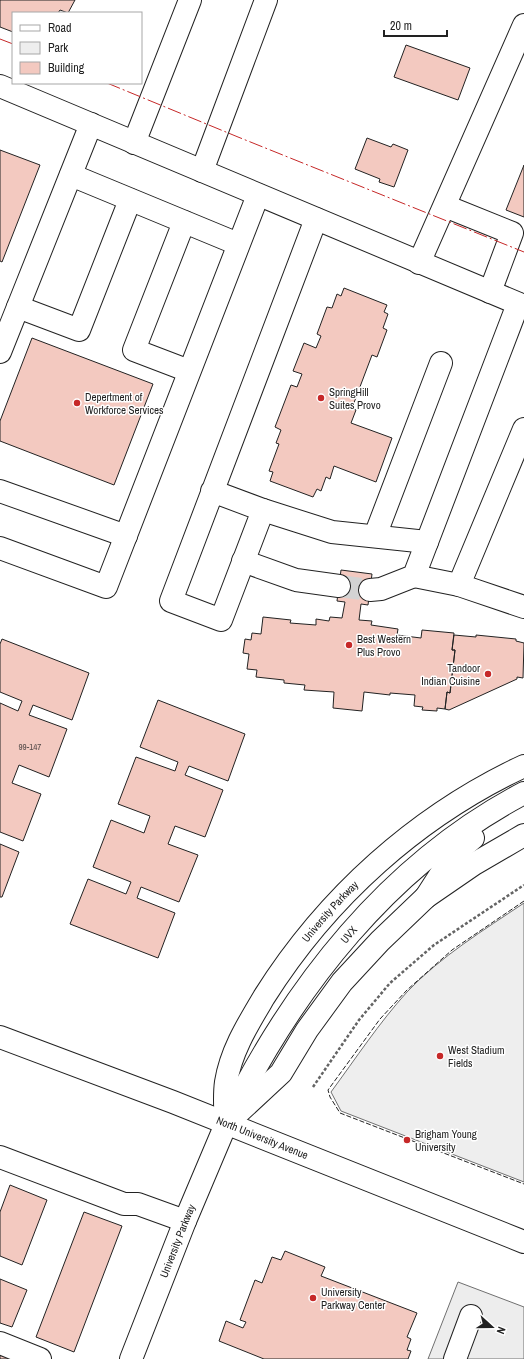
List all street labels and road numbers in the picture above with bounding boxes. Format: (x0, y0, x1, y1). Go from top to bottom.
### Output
street label: University Parkway (299, 877, 361, 945)
street label: UVX (337, 923, 360, 946)
street label: North University Avenue (214, 1113, 310, 1162)
street label: University Parkway (157, 1201, 199, 1280)

